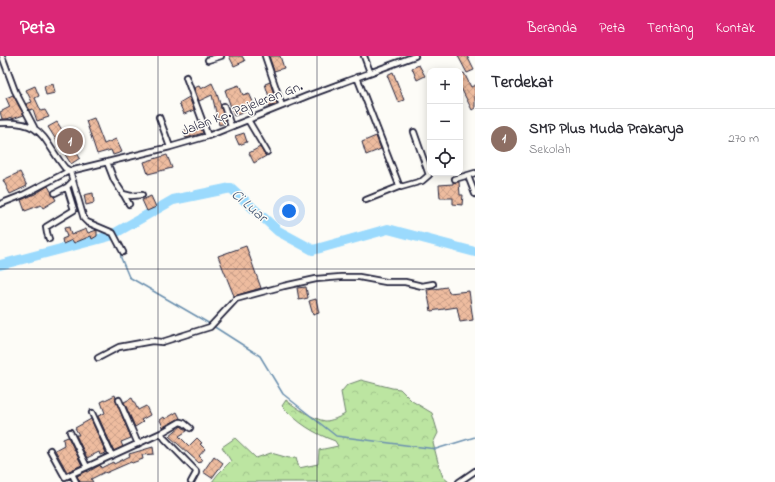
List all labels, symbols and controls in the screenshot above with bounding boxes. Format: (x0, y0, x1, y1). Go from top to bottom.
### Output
text: Peta (20, 15, 55, 42)
text: Beranda (527, 18, 577, 39)
text: Peta (599, 18, 625, 39)
text: Tentang (647, 18, 694, 39)
text: Kontak (716, 18, 755, 39)
map controls (427, 68, 463, 176)
button: + (427, 68, 463, 104)
text: Terdekat (491, 70, 553, 95)
street label: Jalan Kp. Pajeleran Gn. (178, 76, 306, 142)
button: − (427, 104, 463, 140)
text: SMP Plus Muda Prakarya (529, 118, 684, 140)
pin: 1 (57, 126, 83, 156)
text: 1 (502, 129, 506, 148)
text: 270 m (728, 129, 759, 148)
button: locate (427, 140, 463, 176)
text: Sekolah (529, 140, 571, 159)
water label: Ci Luar (226, 184, 274, 229)
your location (279, 201, 299, 221)

